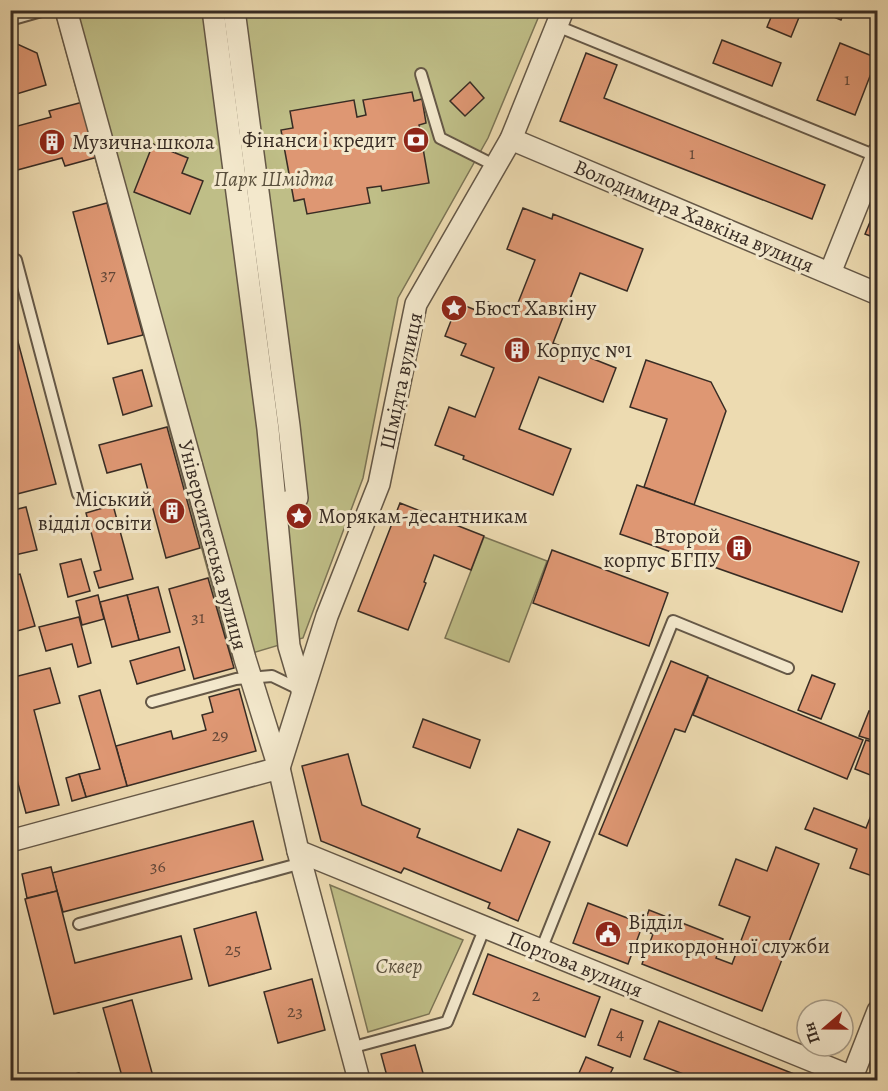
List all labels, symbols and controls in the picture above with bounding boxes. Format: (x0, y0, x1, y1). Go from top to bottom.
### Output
house number: 1 (844, 67, 850, 91)
bank icon: Фінанси і кредит (401, 125, 431, 155)
place label: Фінанси і кредит (242, 126, 396, 154)
building icon: Музична школа (37, 127, 67, 157)
place label: Музична школа (72, 128, 215, 156)
house number: 1 (689, 141, 695, 165)
street label: Володимира Хавкіна вулиця (570, 153, 818, 279)
park label: Парк Шмідта (214, 165, 334, 193)
house number: 37 (100, 262, 116, 286)
place icon: Бюст Хавкіну (439, 293, 469, 323)
place label: Бюст Хавкіну (474, 294, 597, 322)
street label: Шмідта вулиця (373, 310, 429, 452)
building icon: Корпус №1 (502, 335, 532, 365)
place label: Корпус №1 (536, 336, 632, 364)
street label: Університетська вулиця (171, 437, 255, 653)
place label: Міський відділ освіти (38, 485, 152, 537)
building icon: Міський відділ освіти (157, 496, 187, 526)
place icon: Морякам-десантникам (284, 501, 314, 531)
place label: Морякам-десантникам (318, 502, 528, 530)
place label: Второй корпус БГПУ (604, 522, 720, 574)
building icon: Второй корпус БГПУ (724, 533, 754, 563)
house number: 31 (191, 605, 205, 629)
house number: 29 (212, 723, 228, 747)
house number: 36 (150, 854, 166, 878)
place label: Відділ прикордонної служби (628, 908, 830, 960)
public building icon: Відділ прикордонної служби (593, 919, 623, 949)
street label: Портова вулиця (503, 924, 647, 1004)
house number: 25 (225, 937, 241, 961)
park label: Сквер (376, 952, 423, 980)
house number: 2 (532, 983, 541, 1007)
north arrow (795, 998, 855, 1058)
house number: 23 (287, 999, 303, 1023)
text: Пн (798, 1019, 826, 1046)
house number: 4 (616, 1021, 624, 1045)

